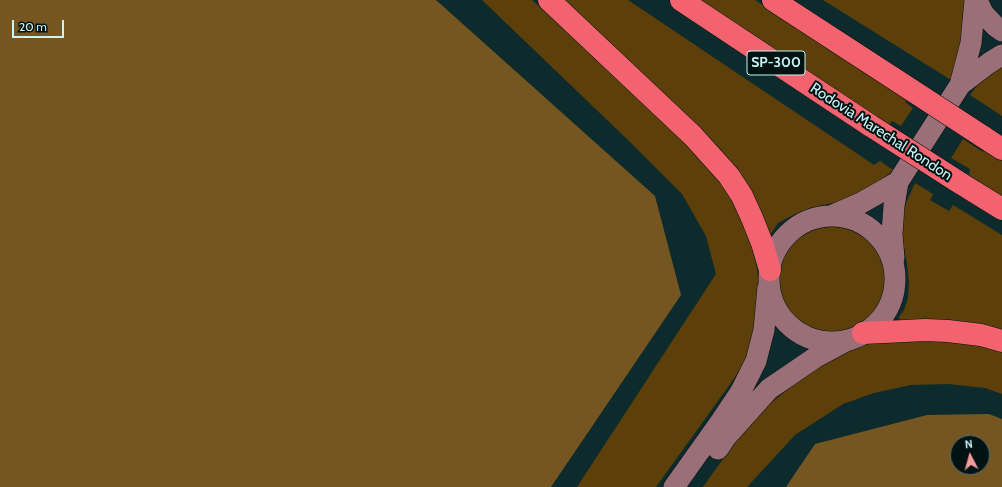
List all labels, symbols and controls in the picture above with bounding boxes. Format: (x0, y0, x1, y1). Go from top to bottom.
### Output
scale bar (14, 12, 66, 38)
text: 20 m (19, 19, 47, 34)
road number: SP-300 (747, 51, 805, 75)
street label: Rodovia Marechal Rondon (807, 79, 955, 185)
north arrow (950, 435, 990, 475)
text: N (964, 437, 973, 451)

